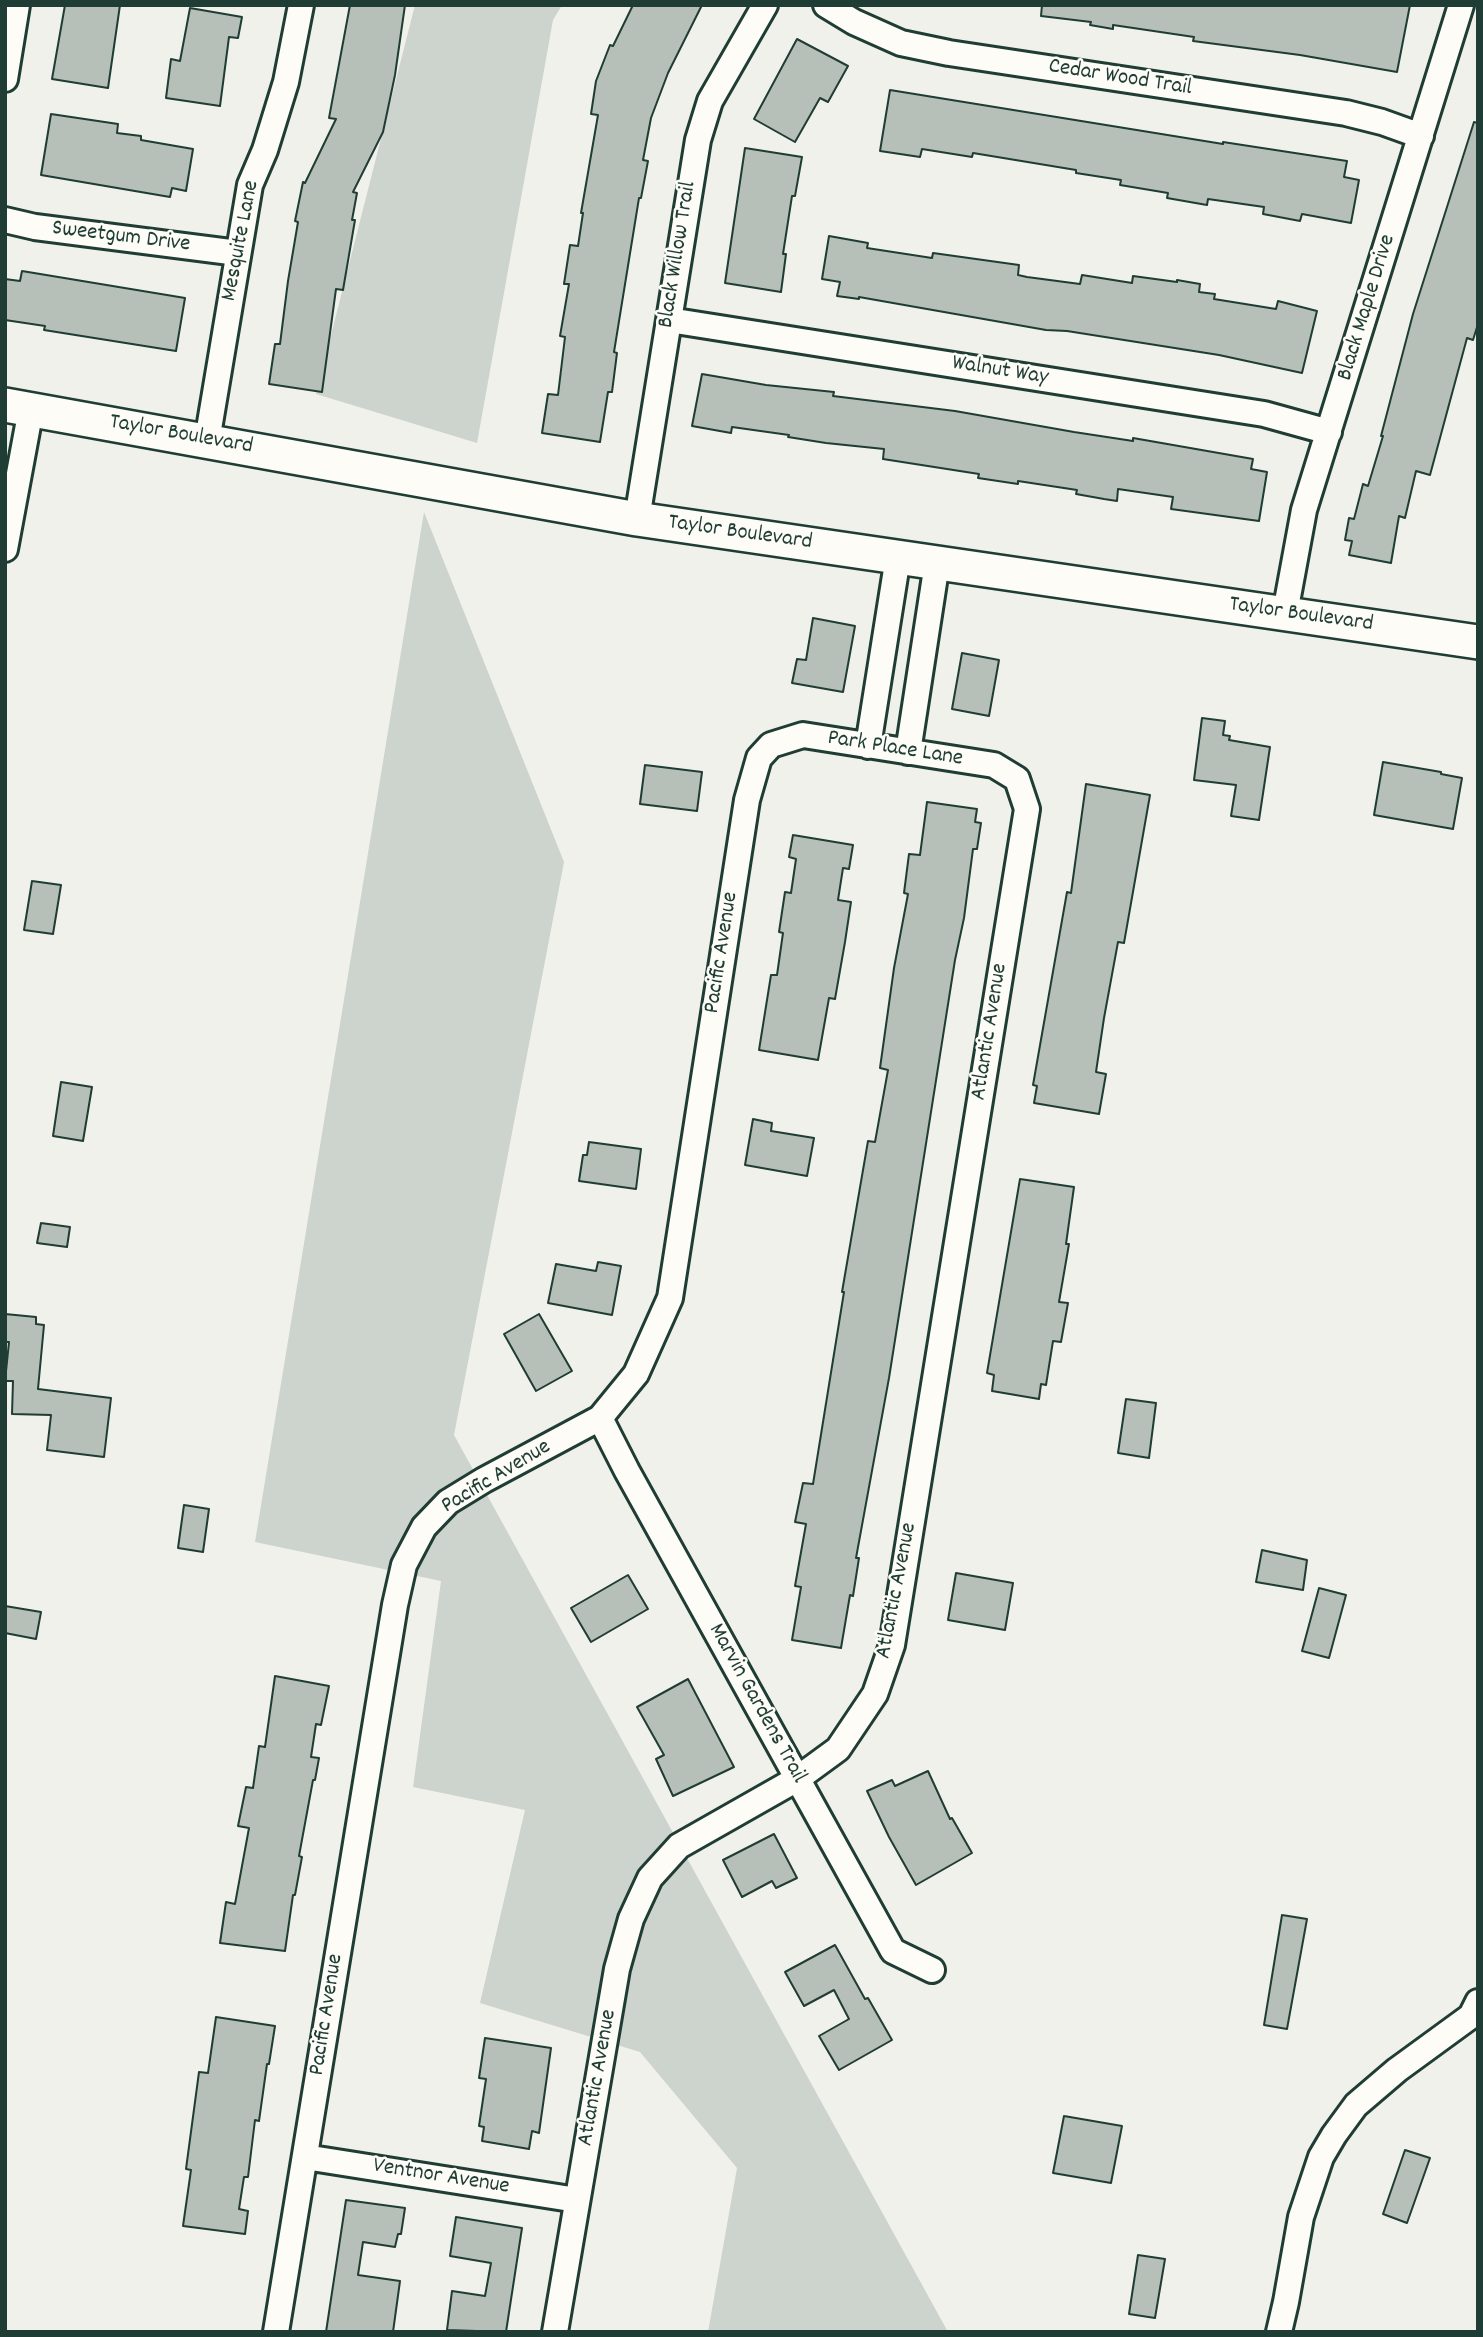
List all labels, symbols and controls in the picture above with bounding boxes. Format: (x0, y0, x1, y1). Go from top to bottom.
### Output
street label: Cedar Wood Trail (1046, 54, 1194, 104)
street label: Mesquite Lane (217, 178, 267, 304)
street label: Black Willow Trail (654, 180, 704, 330)
street label: Sweetgum Drive (50, 216, 192, 260)
street label: Black Maple Drive (1333, 232, 1403, 384)
street label: Walnut Way (950, 351, 1050, 393)
street label: Taylor Boulevard (107, 410, 255, 462)
street label: Taylor Boulevard (666, 510, 814, 558)
street label: Taylor Boulevard (1227, 592, 1375, 640)
street label: Park Place Lane (825, 726, 965, 774)
street label: Pacific Avenue (700, 890, 746, 1016)
street label: Atlantic Avenue (967, 962, 1015, 1102)
street label: Pacific Avenue (437, 1435, 557, 1521)
street label: Atlantic Avenue (871, 1521, 925, 1661)
street label: Marvin Gardens Trail (701, 1619, 811, 1789)
street label: Pacific Avenue (305, 1952, 351, 2078)
street label: Atlantic Avenue (573, 2008, 625, 2148)
street label: Ventnor Avenue (371, 2154, 511, 2202)

